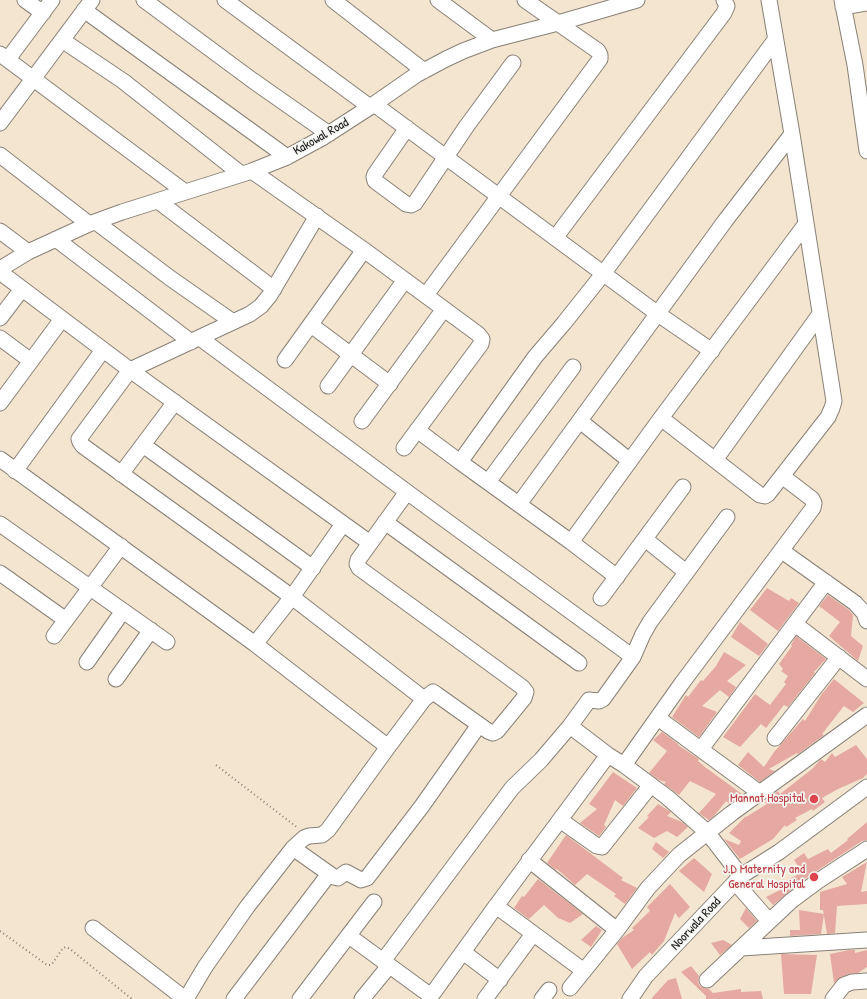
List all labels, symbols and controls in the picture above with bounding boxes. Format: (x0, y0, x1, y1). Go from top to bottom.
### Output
street label: Kakowal Road (291, 115, 351, 159)
place label: Mannat Hospital (730, 791, 805, 807)
marker: Mannat Hospital (808, 793, 820, 805)
place label: J.D Maternity and General Hospital (723, 862, 805, 893)
marker: J.D Maternity and General Hospital (808, 871, 820, 883)
street label: Noorwala Road (668, 894, 724, 954)

